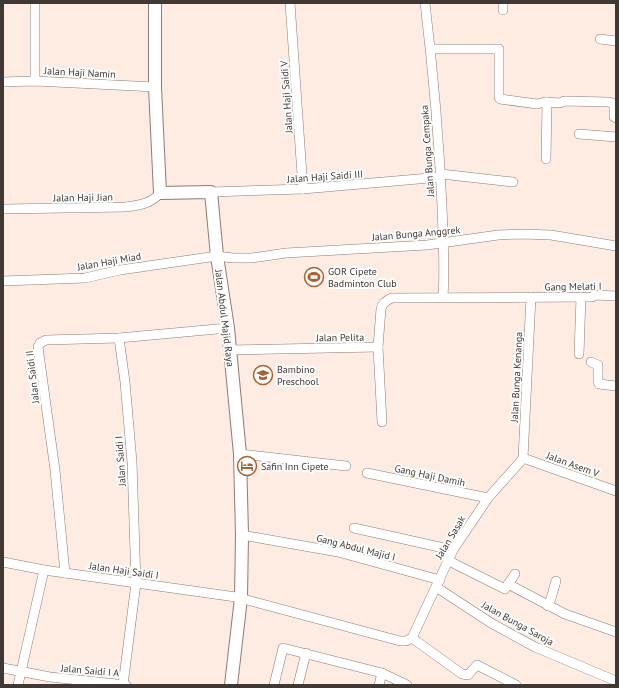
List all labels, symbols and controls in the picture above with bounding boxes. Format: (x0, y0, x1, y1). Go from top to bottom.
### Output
street label: Jalan Haji Saidi V (277, 60, 296, 135)
street label: Jalan Haji Namin (43, 64, 116, 81)
street label: Jalan Bunga Cempaka (418, 104, 437, 198)
street label: Jalan Haji Saidi III (286, 167, 363, 186)
street label: Jalan Haji Jian (52, 190, 113, 205)
street label: Jalan Bunga Anggrek (370, 223, 461, 244)
street label: Jalan Haji Miad (75, 249, 142, 274)
place label: GOR Cipete Badminton Club (328, 265, 397, 290)
sports icon: GOR Cipete Badminton Club (303, 266, 325, 288)
street label: Jalan Abdul Majid Raya (212, 268, 237, 367)
street label: Gang Melati I (544, 280, 602, 293)
street label: Jalan Pelita (315, 331, 364, 344)
street label: Jalan Bunga Kenanga (508, 331, 525, 424)
street label: Jalan Saidi II (23, 350, 42, 405)
place label: Bambino Preschool (277, 363, 319, 388)
school or university icon: Bambino Preschool (252, 364, 274, 386)
street label: Jalan Saidi I (112, 435, 129, 488)
street label: Jalan Asem V (544, 449, 601, 480)
hotel icon: Safin Inn Cipete (236, 455, 258, 477)
place label: Safin Inn Cipete (261, 460, 329, 473)
street label: Gang Haji Damih (393, 462, 466, 489)
street label: Jalan Sasak (432, 513, 468, 562)
street label: Gang Abdul Majid I (315, 531, 397, 564)
street label: Jalan Haji Saidi I (87, 559, 160, 582)
street label: Jalan Bunga Saroja (479, 598, 556, 649)
street label: Jalan Saidi I A (59, 661, 120, 680)

